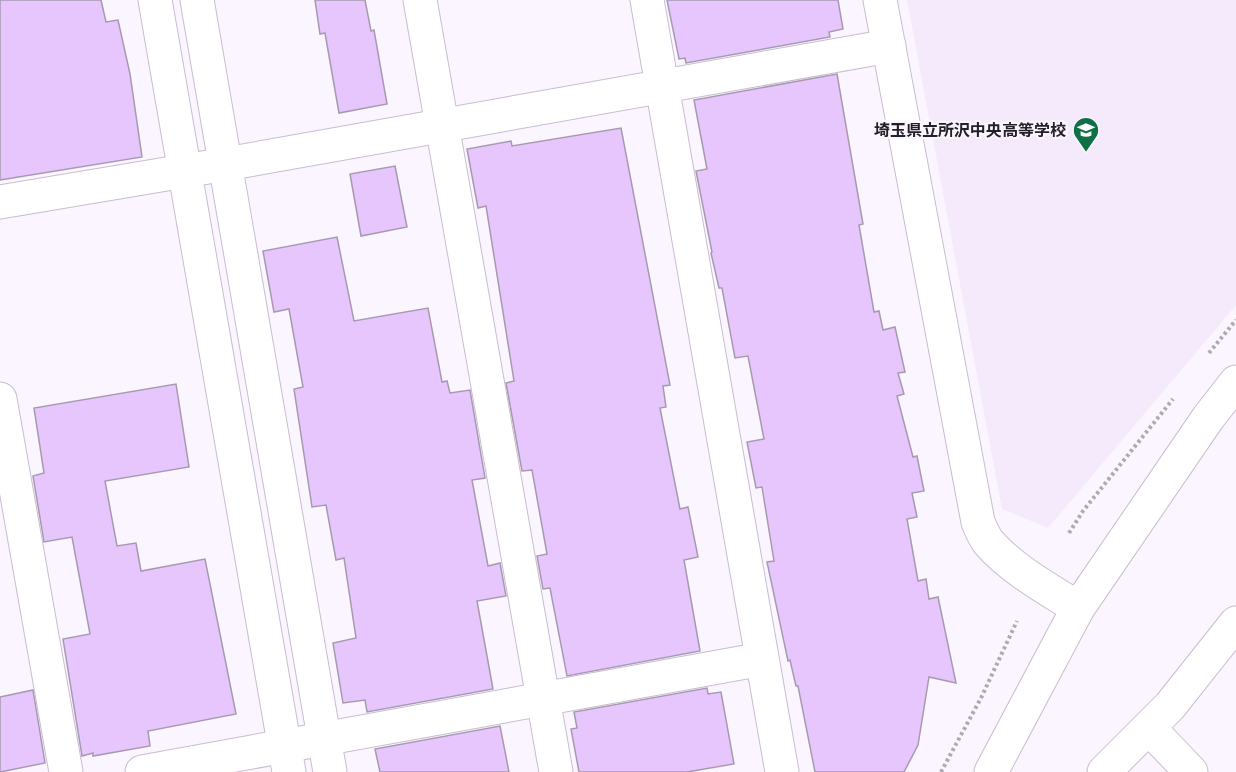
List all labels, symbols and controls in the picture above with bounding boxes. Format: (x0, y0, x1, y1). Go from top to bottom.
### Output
school or university icon: 埼玉県立所沢中央高等学校 (1071, 115, 1101, 153)
place label: 埼玉県立所沢中央高等学校 (874, 120, 1066, 140)

